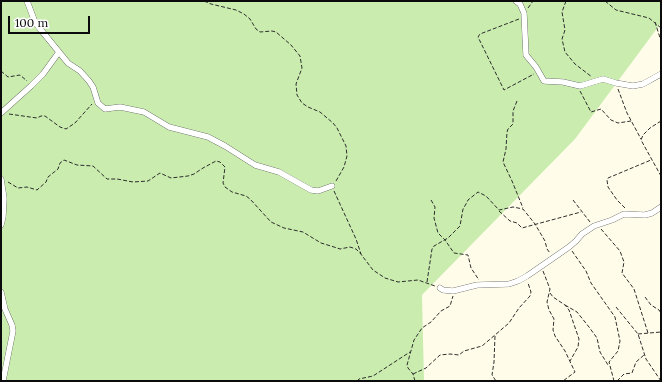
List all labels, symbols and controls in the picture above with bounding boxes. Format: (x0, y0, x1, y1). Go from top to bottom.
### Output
scale bar (10, 8, 92, 34)
text: 100 m (15, 15, 48, 30)

